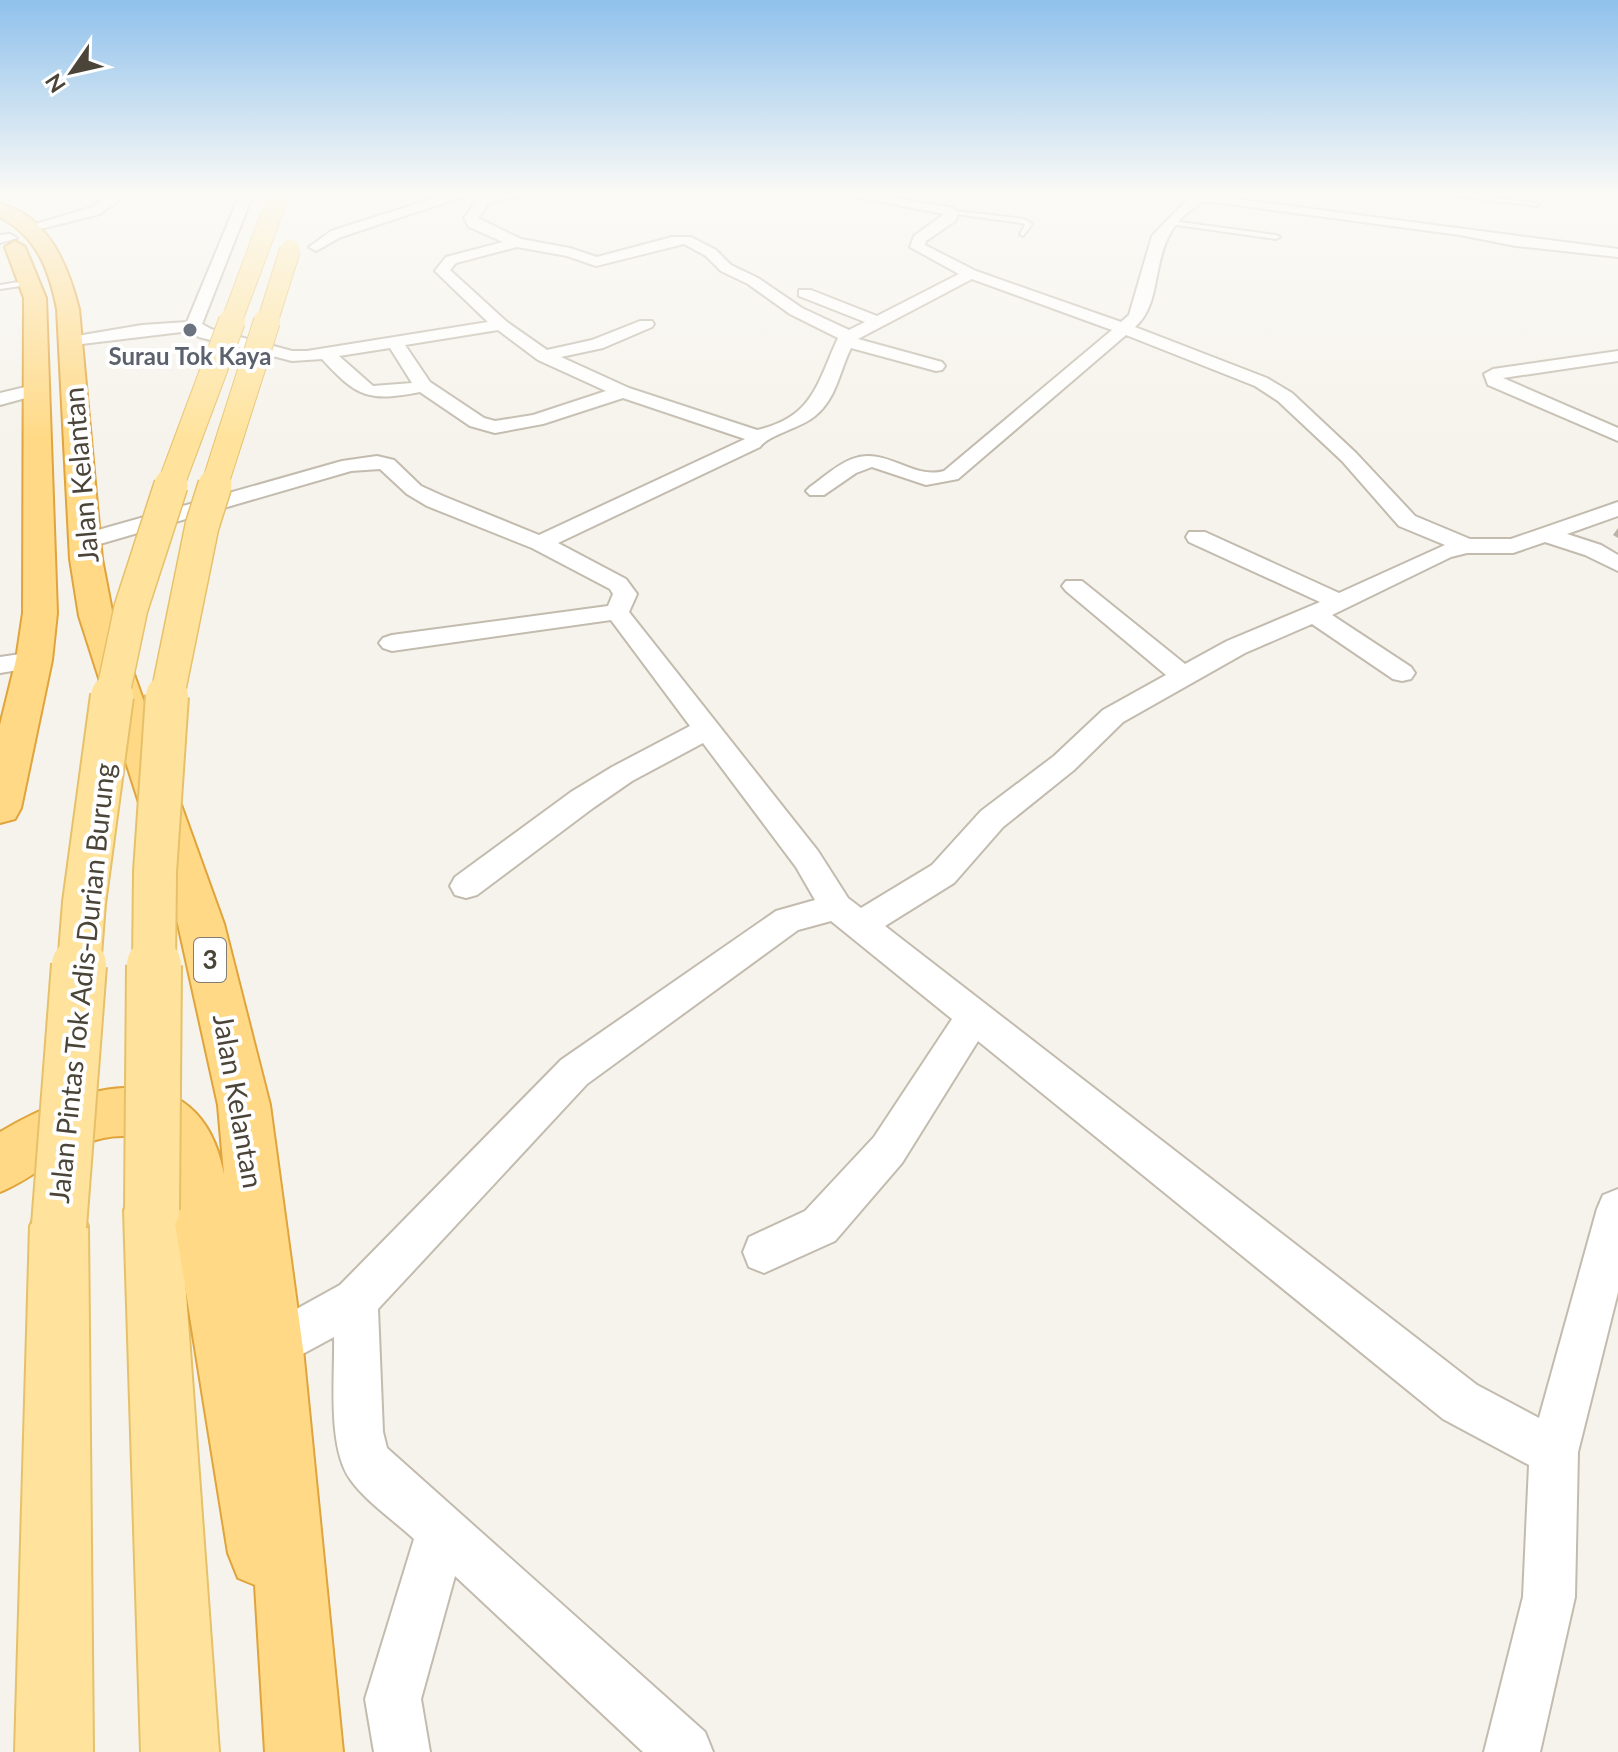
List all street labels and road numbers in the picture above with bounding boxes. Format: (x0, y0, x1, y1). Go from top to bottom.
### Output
street label: Jalan Kelantan (55, 386, 105, 564)
street label: Jalan Pintas Tok Adis-Durian Burung (41, 761, 121, 1205)
road number: 3 (194, 938, 226, 982)
street label: Jalan Kelantan (207, 1011, 271, 1191)

